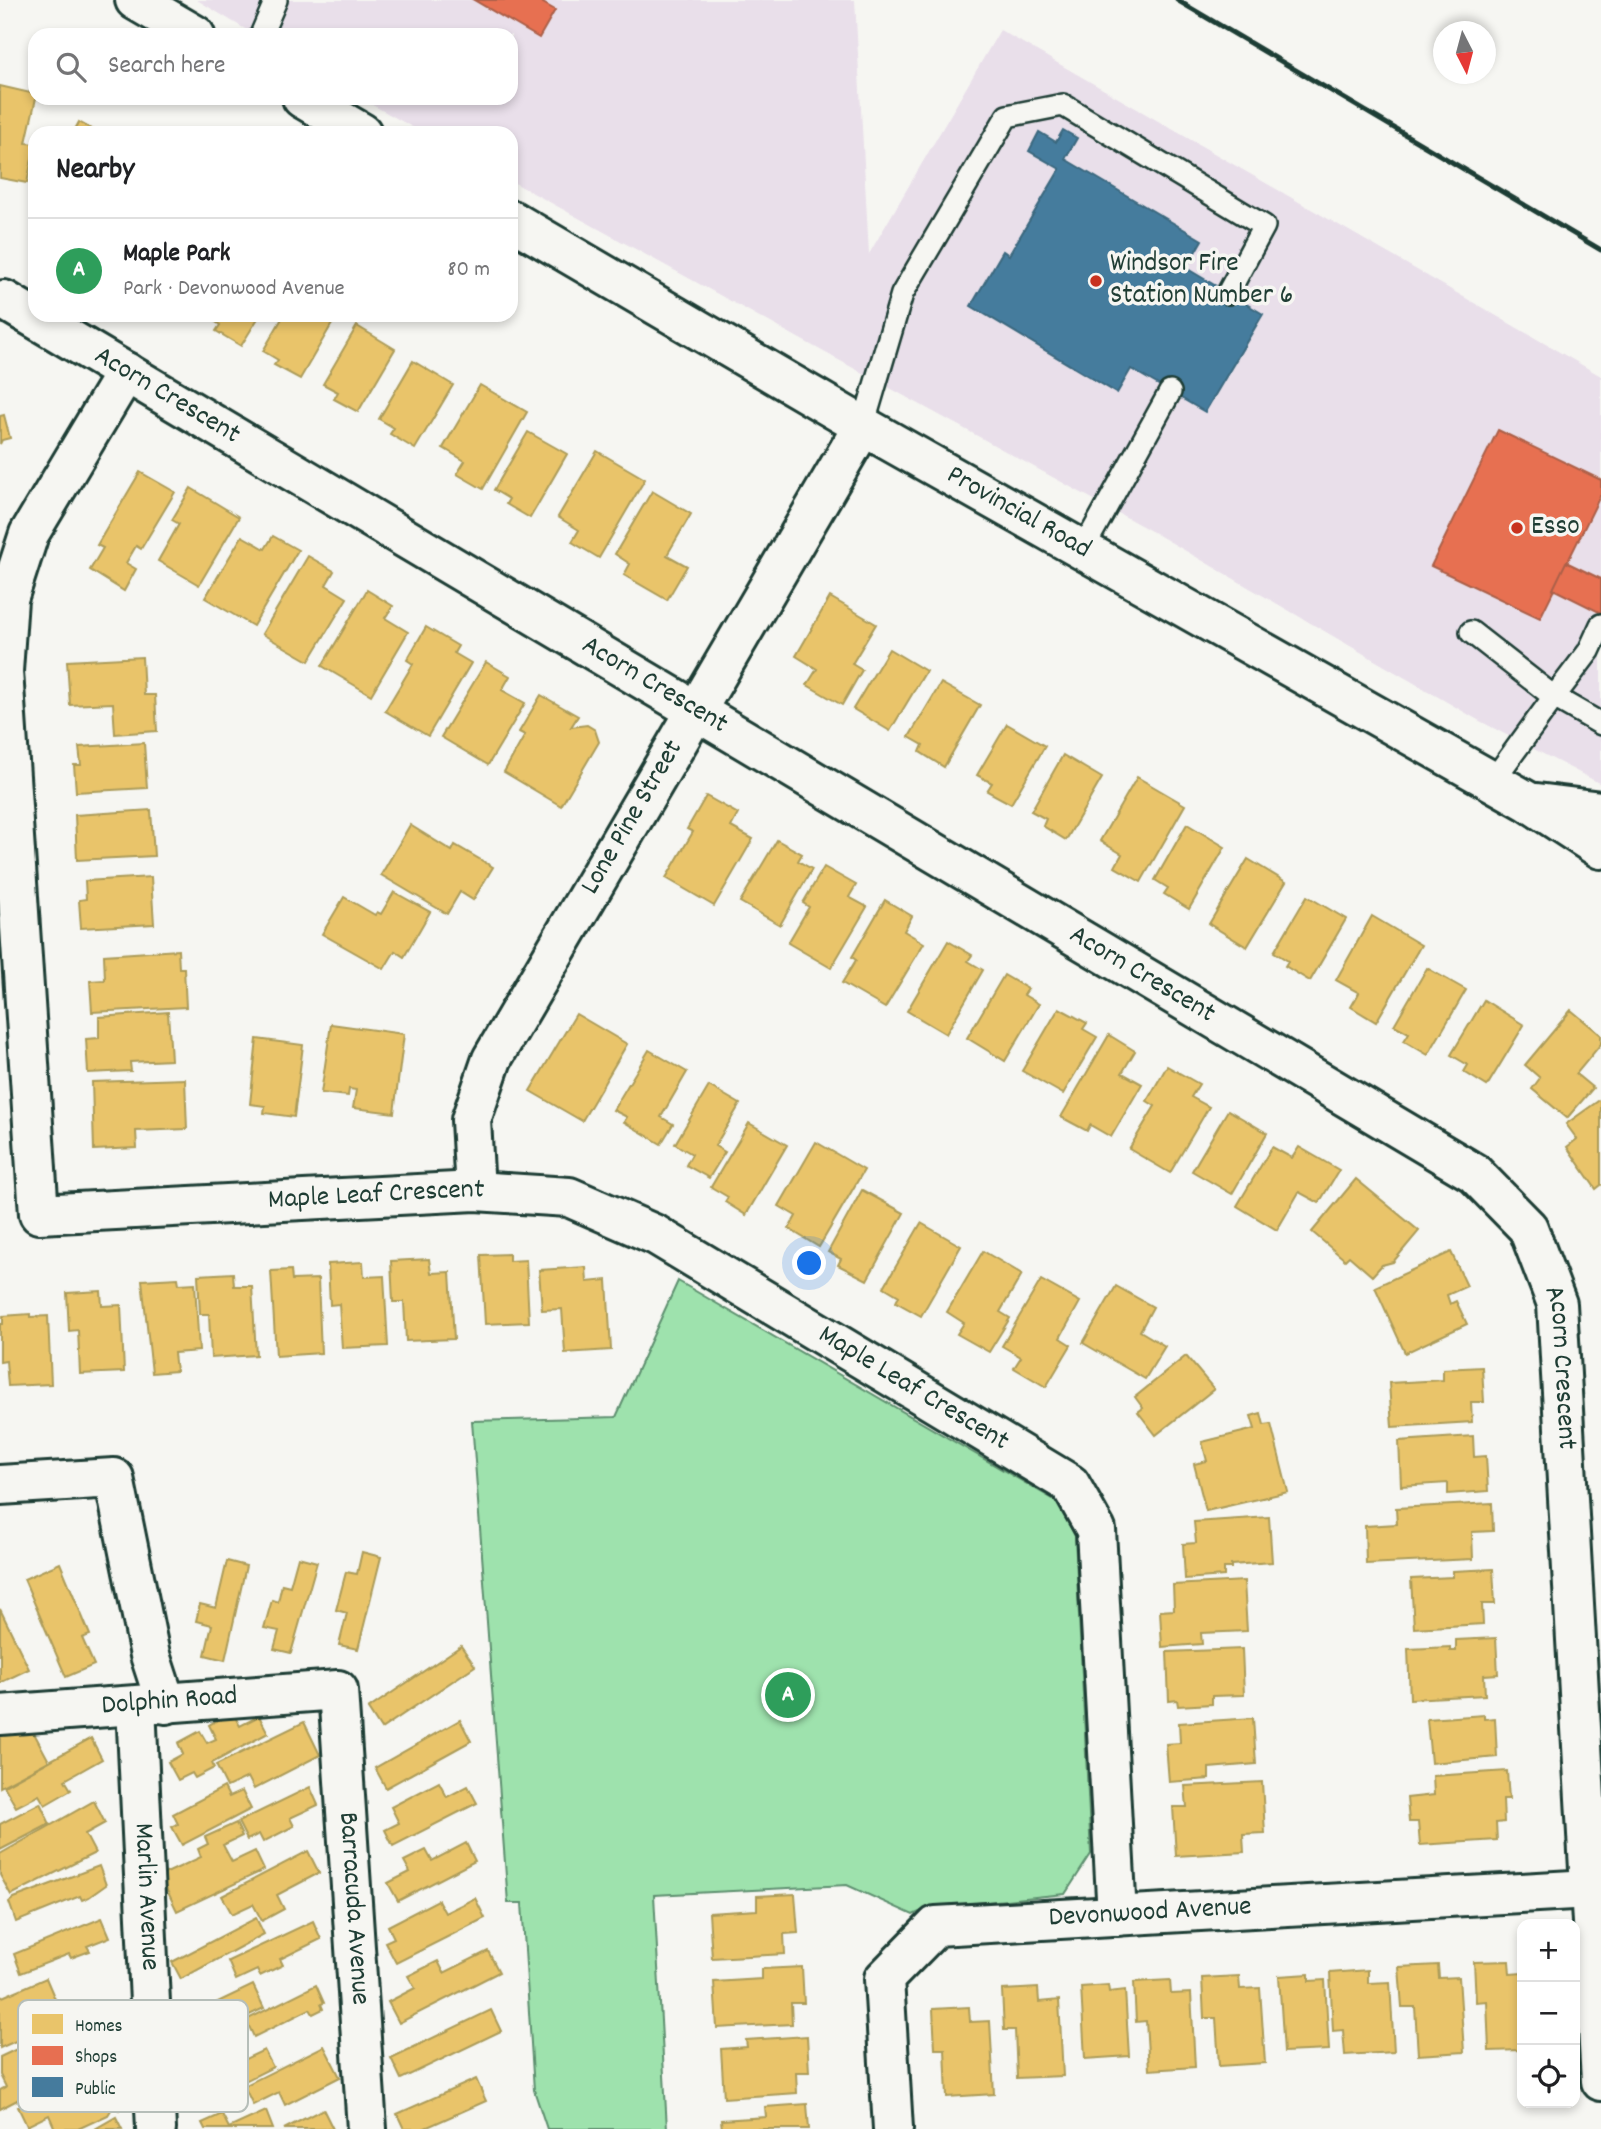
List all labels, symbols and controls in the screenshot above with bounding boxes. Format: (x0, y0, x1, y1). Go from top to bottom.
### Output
north arrow (1433, 21, 1496, 84)
search box (28, 28, 518, 105)
icon: search (52, 48, 90, 86)
text: Search here (108, 48, 226, 85)
text: Nearby (56, 150, 134, 193)
text: Maple Park (123, 236, 230, 273)
place label: Windsor Fire Station Number 6 (1110, 245, 1293, 317)
text: A (73, 254, 85, 287)
text: 80 m (447, 254, 490, 287)
text: Park · Devonwood Avenue (123, 273, 345, 306)
marker: Windsor Fire Station Number 6 (1088, 273, 1104, 289)
street label: Acorn Crescent (86, 337, 247, 456)
street label: Provincial Road (938, 457, 1098, 570)
place label: Esso (1531, 508, 1580, 548)
marker: Esso (1509, 520, 1525, 536)
street label: Acorn Crescent (573, 627, 735, 745)
street label: Lone Pine Street (572, 733, 694, 903)
street label: Acorn Crescent (1061, 916, 1222, 1035)
street label: Maple Leaf Crescent (267, 1171, 485, 1222)
your location (792, 1246, 826, 1280)
street label: Acorn Crescent (1532, 1280, 1585, 1451)
street label: Maple Leaf Crescent (810, 1317, 1016, 1462)
pin: A (765, 1669, 811, 1721)
street label: Dolphin Road (100, 1677, 239, 1727)
street label: Barracuda Avenue (326, 1811, 379, 2006)
street label: Marlin Avenue (122, 1822, 168, 1972)
street label: Devonwood Avenue (1048, 1888, 1253, 1940)
map controls (1517, 1919, 1580, 2108)
button: + (1517, 1919, 1580, 1982)
button: − (1517, 1982, 1580, 2045)
legend (18, 2000, 248, 2112)
text: Homes (75, 2014, 123, 2041)
text: Shops (75, 2045, 117, 2072)
button: locate (1517, 2045, 1580, 2108)
text: Public (75, 2077, 116, 2104)

